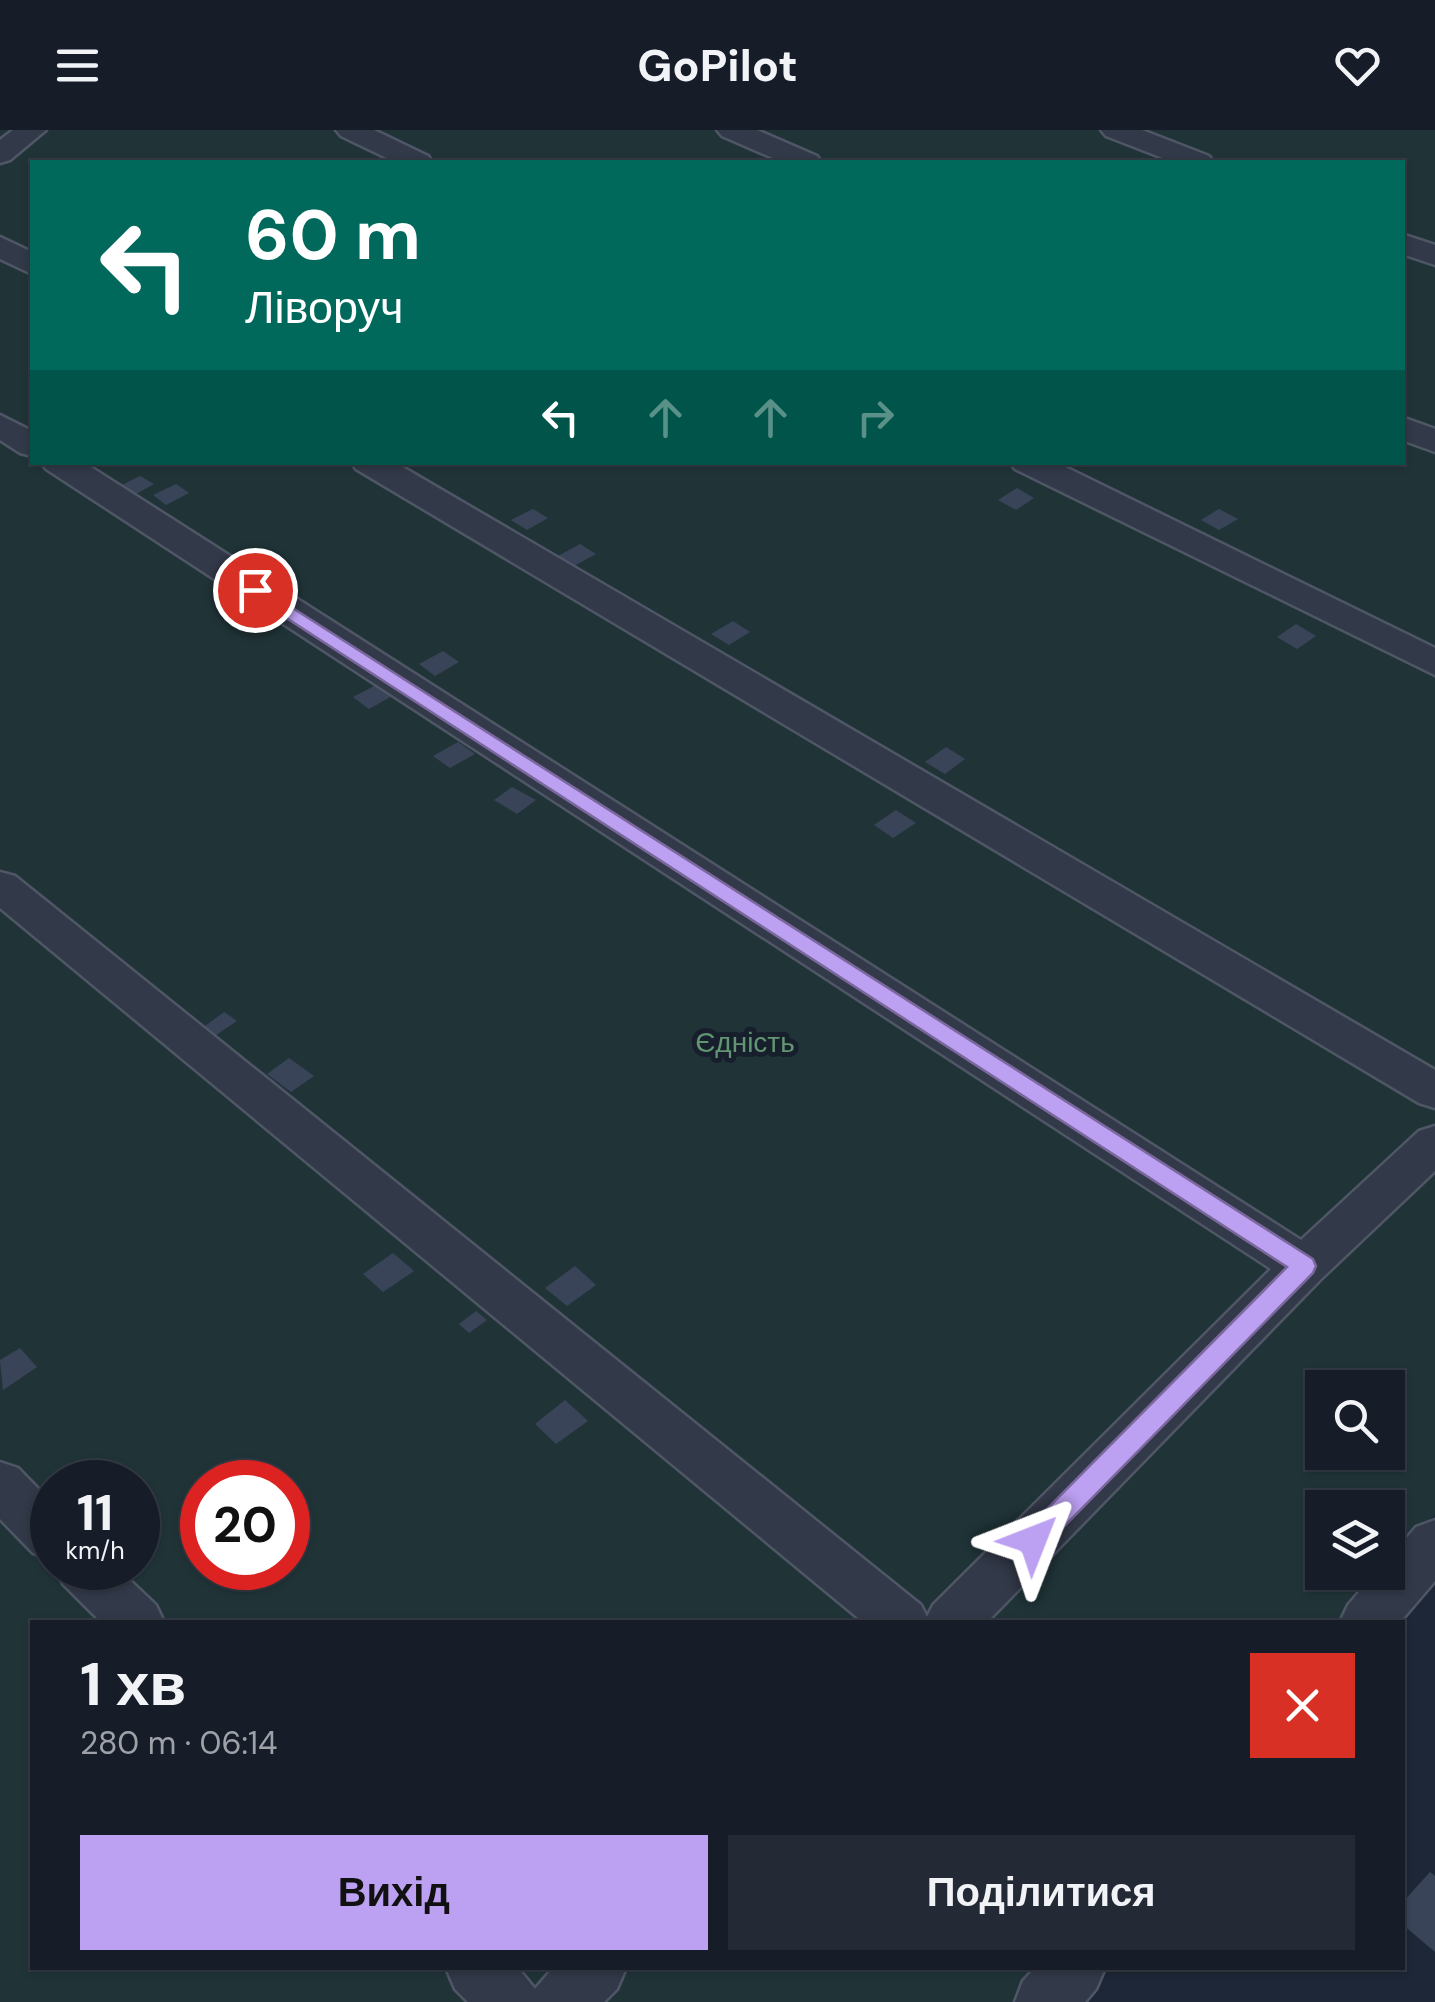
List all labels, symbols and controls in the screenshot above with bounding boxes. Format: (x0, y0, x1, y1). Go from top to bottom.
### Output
text: GoPilot (637, 36, 798, 95)
icon: menu (50, 38, 105, 93)
icon: heart (1330, 38, 1385, 93)
text: 60 m (245, 190, 421, 281)
icon: left (80, 200, 210, 330)
text: Ліворуч (245, 278, 403, 337)
icon: left (533, 390, 588, 445)
icon: ahead (638, 390, 693, 445)
icon: ahead (743, 390, 798, 445)
icon: right (848, 390, 903, 445)
pin (213, 548, 298, 633)
icon: arrive (228, 563, 283, 618)
park label: Єдність (695, 1024, 795, 1061)
map controls (1305, 1370, 1405, 1590)
button: search (1305, 1370, 1405, 1470)
speed limit sign: 20 (180, 1460, 310, 1590)
text: 11 (77, 1480, 113, 1546)
position arrow (981, 1488, 1085, 1592)
button: layers (1305, 1490, 1405, 1590)
text: km/h (65, 1534, 125, 1567)
text: 1 хв (80, 1645, 186, 1724)
button: close (1250, 1653, 1355, 1758)
text: 280 m · 06:14 (80, 1722, 277, 1764)
button: Вихід (80, 1835, 708, 1950)
button: Поділитися (728, 1835, 1355, 1950)

